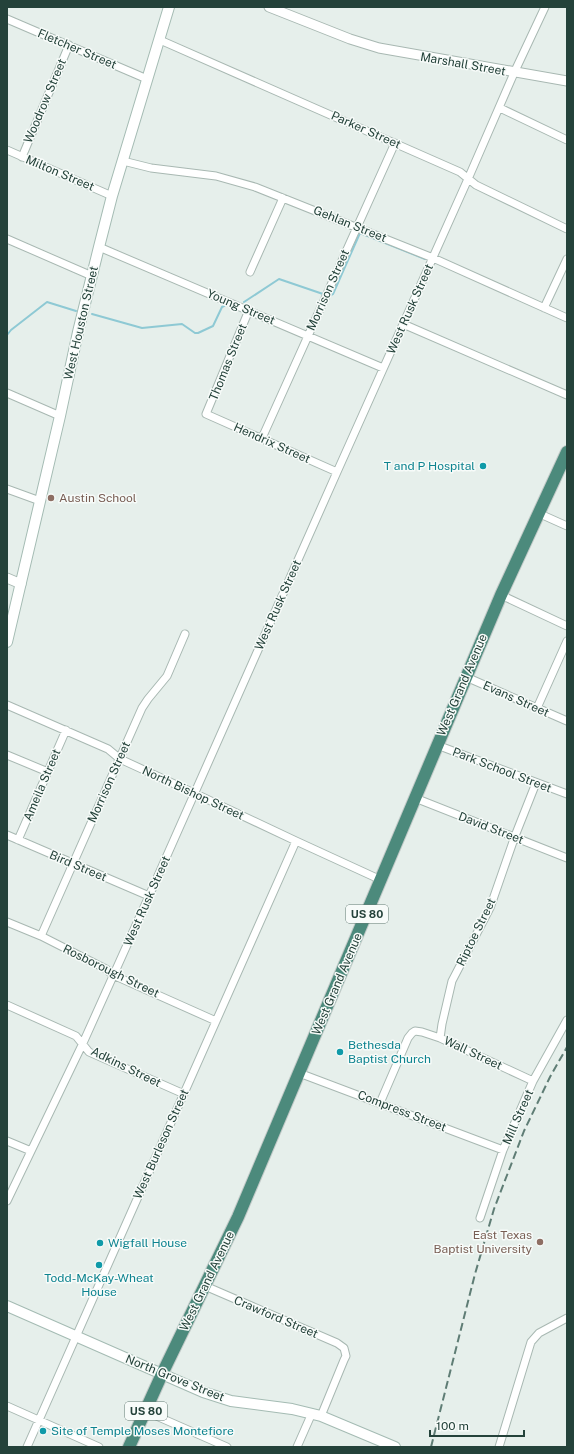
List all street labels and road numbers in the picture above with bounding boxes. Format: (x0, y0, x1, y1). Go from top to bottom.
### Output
street label: Fletcher Street (35, 26, 119, 72)
street label: Marshall Street (419, 50, 507, 78)
street label: Woodrow Street (21, 56, 69, 145)
street label: Parker Street (329, 108, 403, 152)
street label: Milton Street (24, 152, 97, 194)
street label: Gehlan Street (311, 203, 389, 245)
street label: Morrison Street (304, 247, 352, 333)
street label: West Rusk Street (384, 262, 436, 356)
street label: West Houston Street (61, 265, 101, 381)
street label: Young Street (205, 286, 277, 328)
street label: Thomas Street (206, 321, 250, 403)
street label: Hendrix Street (231, 420, 313, 466)
street label: West Rusk Street (252, 558, 304, 652)
street label: West Grand Avenue (434, 632, 490, 738)
street label: Evans Street (481, 678, 551, 720)
street label: Morrison Street (85, 739, 133, 825)
street label: Park School Street (450, 745, 554, 795)
street label: Ameila Street (21, 747, 64, 823)
street label: North Bishop Street (140, 763, 246, 823)
street label: David Street (456, 809, 526, 847)
street label: Bird Street (47, 848, 109, 884)
street label: West Rusk Street (121, 854, 173, 948)
street label: Riptoe Street (454, 895, 499, 968)
road number: US 80 (346, 905, 388, 923)
street label: West Grand Avenue (309, 931, 365, 1037)
street label: Rosborough Street (61, 942, 162, 1001)
street label: Wall Street (442, 1033, 505, 1073)
street label: Adkins Street (89, 1044, 164, 1090)
street label: West Burleson Street (130, 1087, 192, 1201)
street label: Mill Street (500, 1087, 536, 1147)
street label: Compress Street (356, 1088, 449, 1134)
street label: West Grand Avenue (177, 1229, 237, 1333)
street label: Crawford Street (232, 1293, 320, 1341)
street label: North Grove Street (123, 1352, 227, 1404)
road number: US 80 (125, 1402, 167, 1420)

